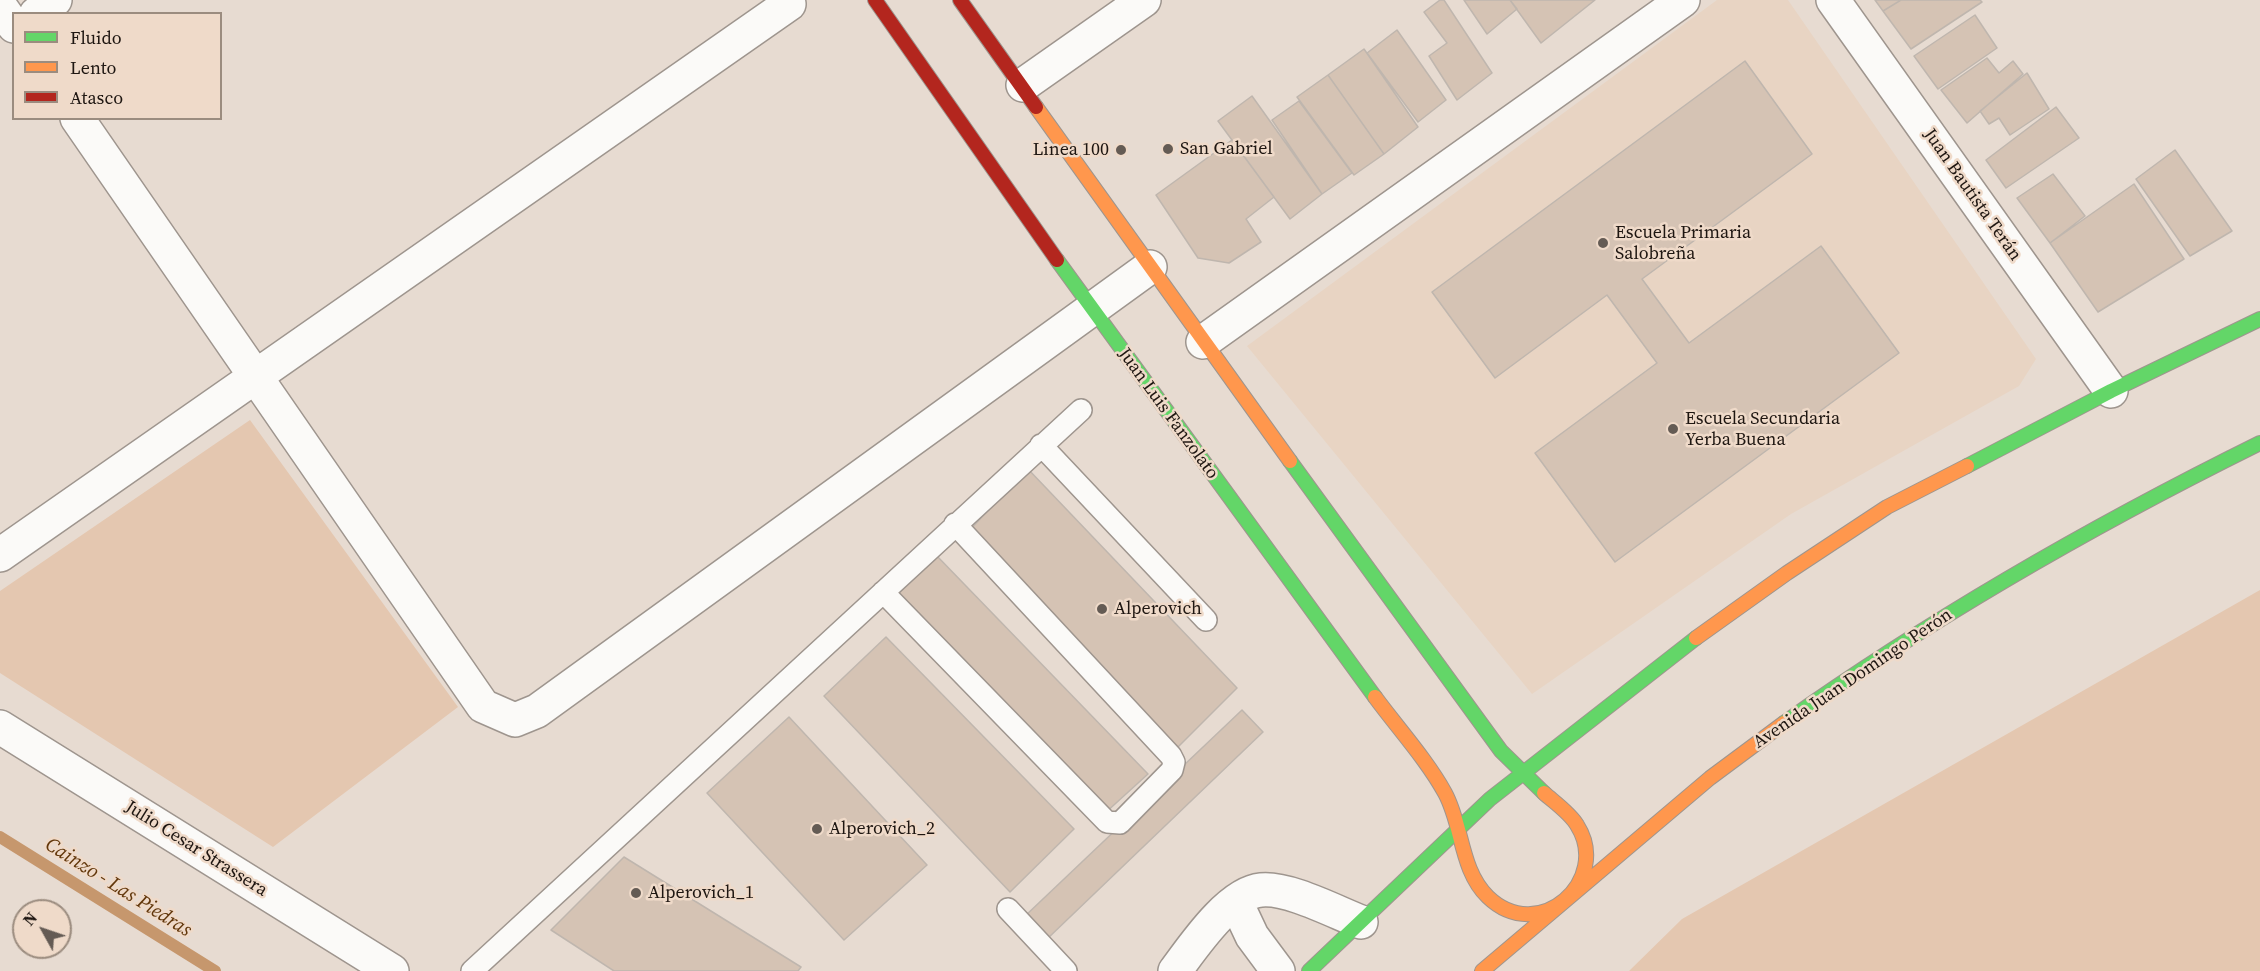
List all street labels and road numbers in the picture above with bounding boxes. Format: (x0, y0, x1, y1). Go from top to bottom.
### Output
street label: Juan Bautista Terán (1918, 125, 2026, 265)
street label: Juan Luis Fanzolato (1113, 344, 1223, 484)
street label: Avenida Juan Domingo Perón (1749, 604, 1957, 754)
street label: Julio Cesar Strassera (121, 797, 271, 901)

